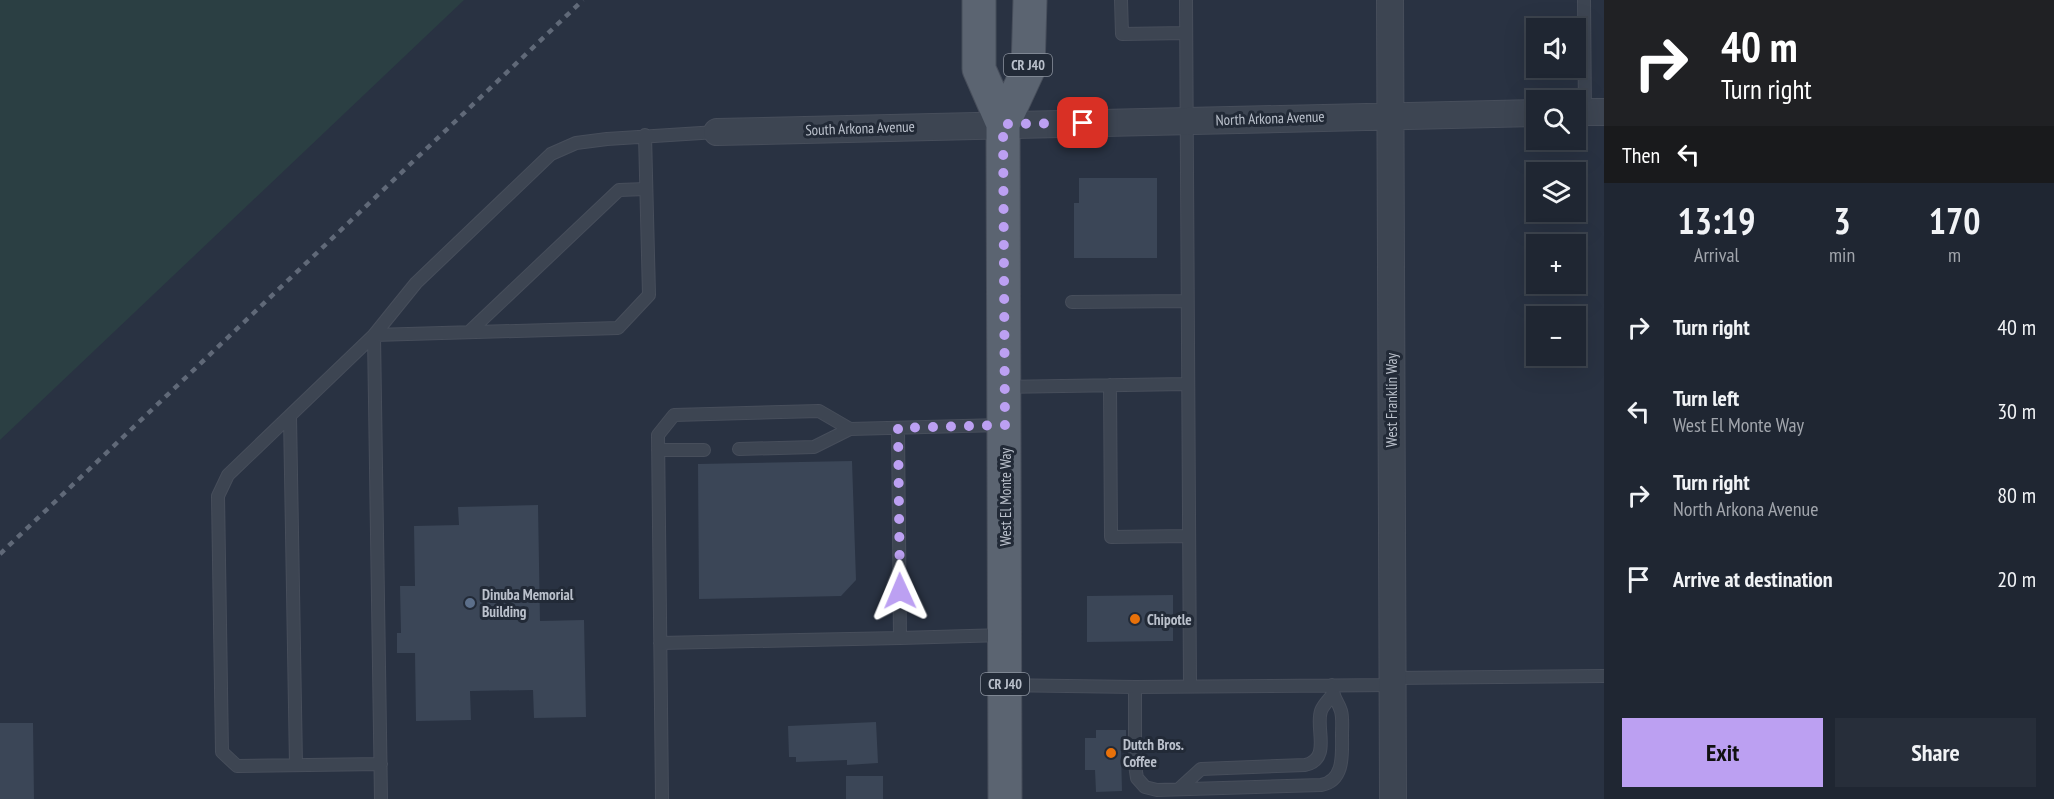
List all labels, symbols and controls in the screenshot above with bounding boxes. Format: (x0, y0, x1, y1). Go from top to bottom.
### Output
map controls (1526, 18, 1586, 366)
button: sound (1526, 18, 1586, 78)
text: 40 m (1721, 19, 1798, 74)
icon: right (1622, 24, 1700, 102)
road number: CR J40 (1004, 54, 1052, 76)
text: Turn right (1721, 72, 1812, 106)
button: search (1526, 90, 1586, 150)
pin (1057, 97, 1108, 148)
icon: arrive (1066, 106, 1099, 139)
street label: North Arkona Avenue (1215, 107, 1325, 129)
street label: South Arkona Avenue (805, 117, 915, 139)
icon: left (1672, 138, 1705, 171)
text: Then (1622, 141, 1660, 169)
button: layers (1526, 162, 1586, 222)
text: 13:19 (1678, 197, 1755, 244)
text: 3 (1833, 197, 1851, 244)
text: 170 (1929, 197, 1980, 244)
button: + (1526, 234, 1586, 294)
text: Arrival (1694, 242, 1739, 268)
text: min (1829, 242, 1855, 268)
text: m (1948, 242, 1961, 268)
button: − (1526, 306, 1586, 366)
icon: right (1622, 311, 1655, 344)
text: Turn right (1673, 313, 1750, 341)
text: 40 m (1997, 313, 2036, 341)
street label: West Franklin Way (1382, 352, 1401, 447)
text: Turn left (1673, 384, 1739, 412)
icon: left (1622, 395, 1655, 428)
text: 30 m (1997, 397, 2036, 425)
text: West El Monte Way (1673, 412, 1804, 438)
street label: West El Monte Way (996, 448, 1015, 546)
text: Turn right (1673, 468, 1750, 496)
icon: right (1622, 479, 1655, 512)
text: 80 m (1997, 481, 2036, 509)
text: North Arkona Avenue (1673, 496, 1819, 522)
position arrow (868, 559, 932, 623)
icon: arrive (1622, 563, 1655, 596)
text: Arrive at destination (1673, 565, 1833, 593)
text: 20 m (1997, 565, 2036, 593)
place label: Dinuba Memorial Building (482, 585, 574, 621)
marker: Dinuba Memorial Building (463, 596, 477, 610)
place label: Chipotle (1147, 610, 1192, 629)
marker: Chipotle (1128, 612, 1142, 626)
road number: CR J40 (981, 673, 1029, 695)
button: Exit (1622, 718, 1823, 787)
button: Share (1835, 718, 2036, 787)
place label: Dutch Bros. Coffee (1123, 735, 1184, 771)
marker: Dutch Bros. Coffee (1104, 746, 1118, 760)

